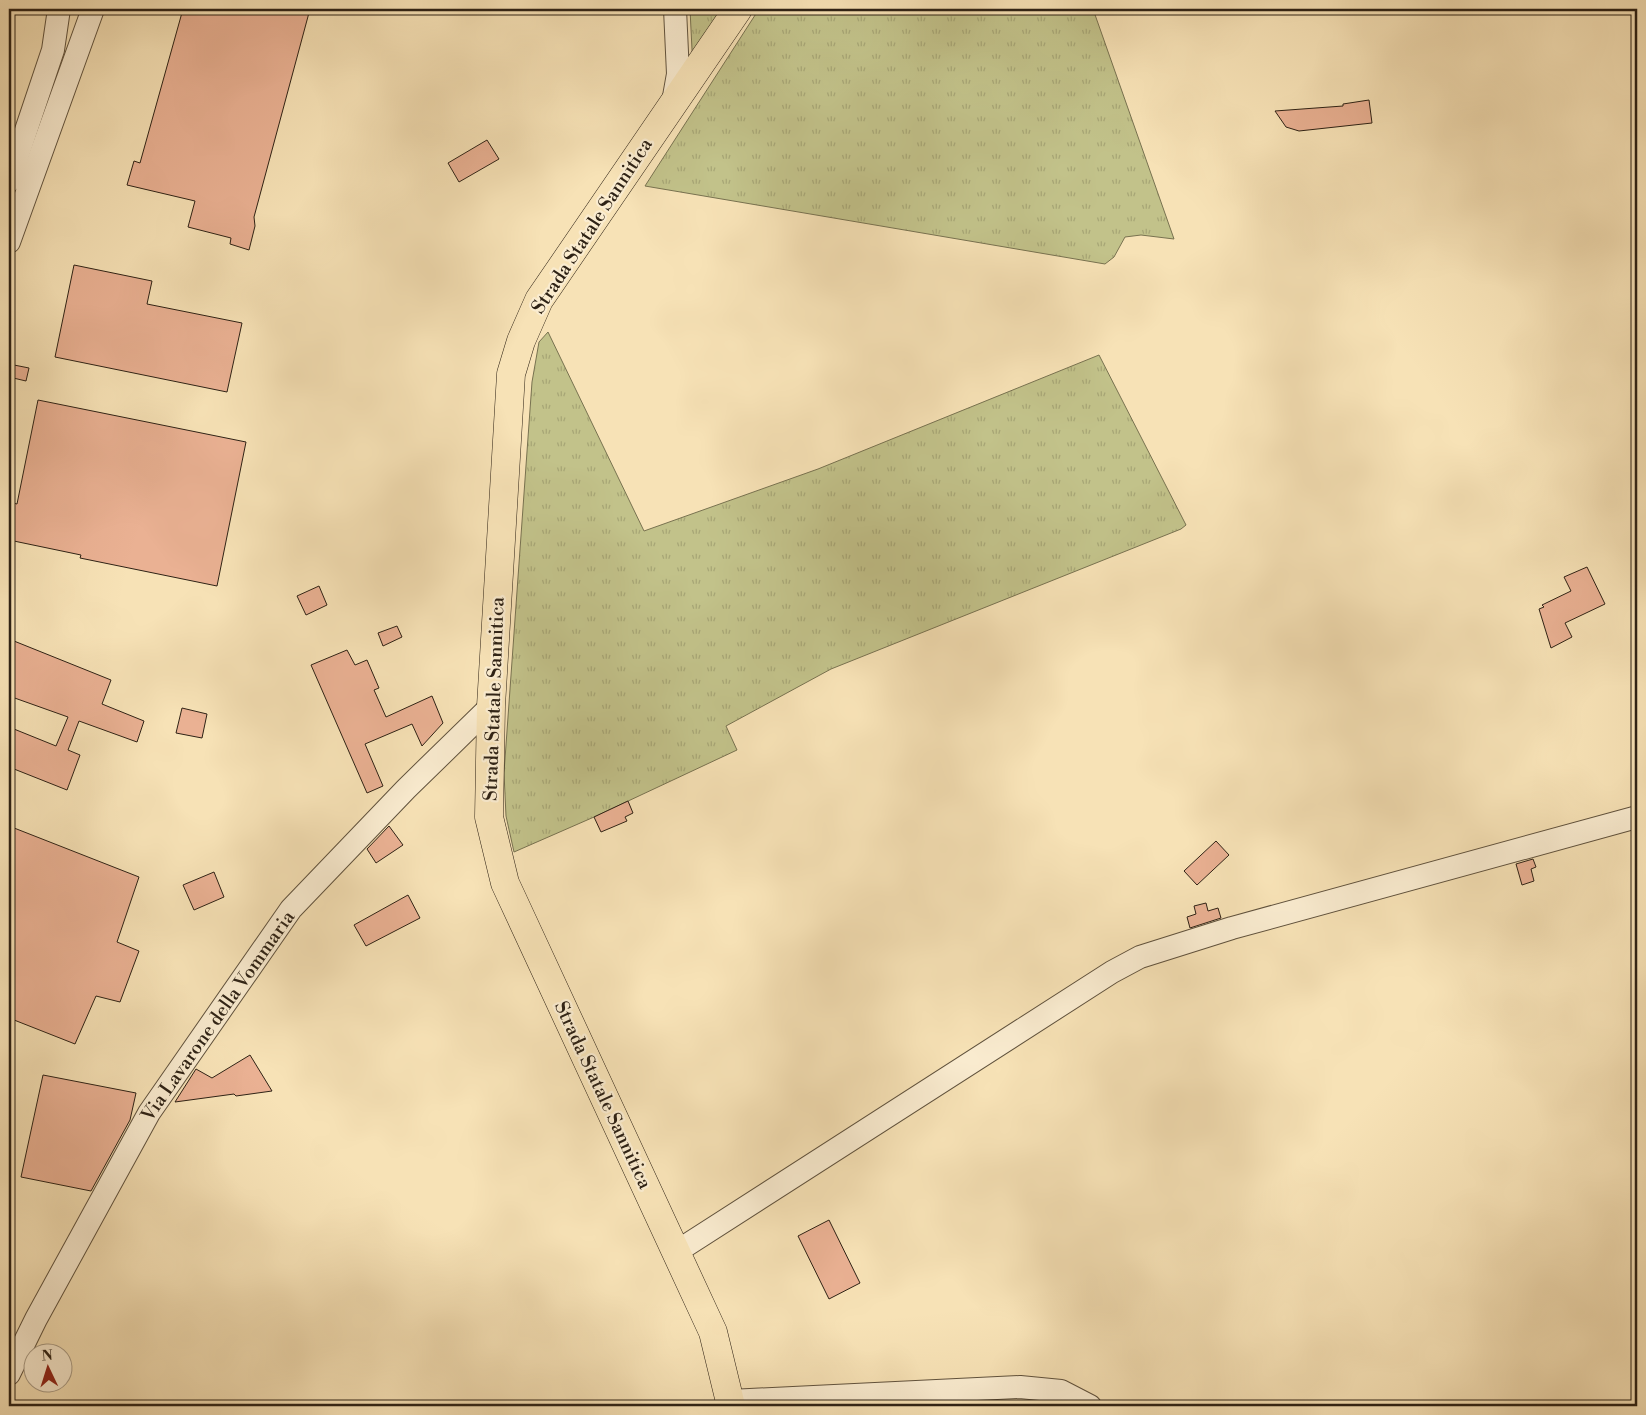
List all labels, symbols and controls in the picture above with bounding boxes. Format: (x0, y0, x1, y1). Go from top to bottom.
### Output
street label: Strada Statale Sannitica (526, 133, 658, 318)
street label: Strada Statale Sannitica (478, 596, 510, 802)
street label: Via Lavarone della Vommaria (135, 906, 300, 1127)
street label: Strada Statale Sannitica (549, 997, 657, 1193)
north arrow (22, 1342, 72, 1392)
text: N (41, 1347, 53, 1365)

